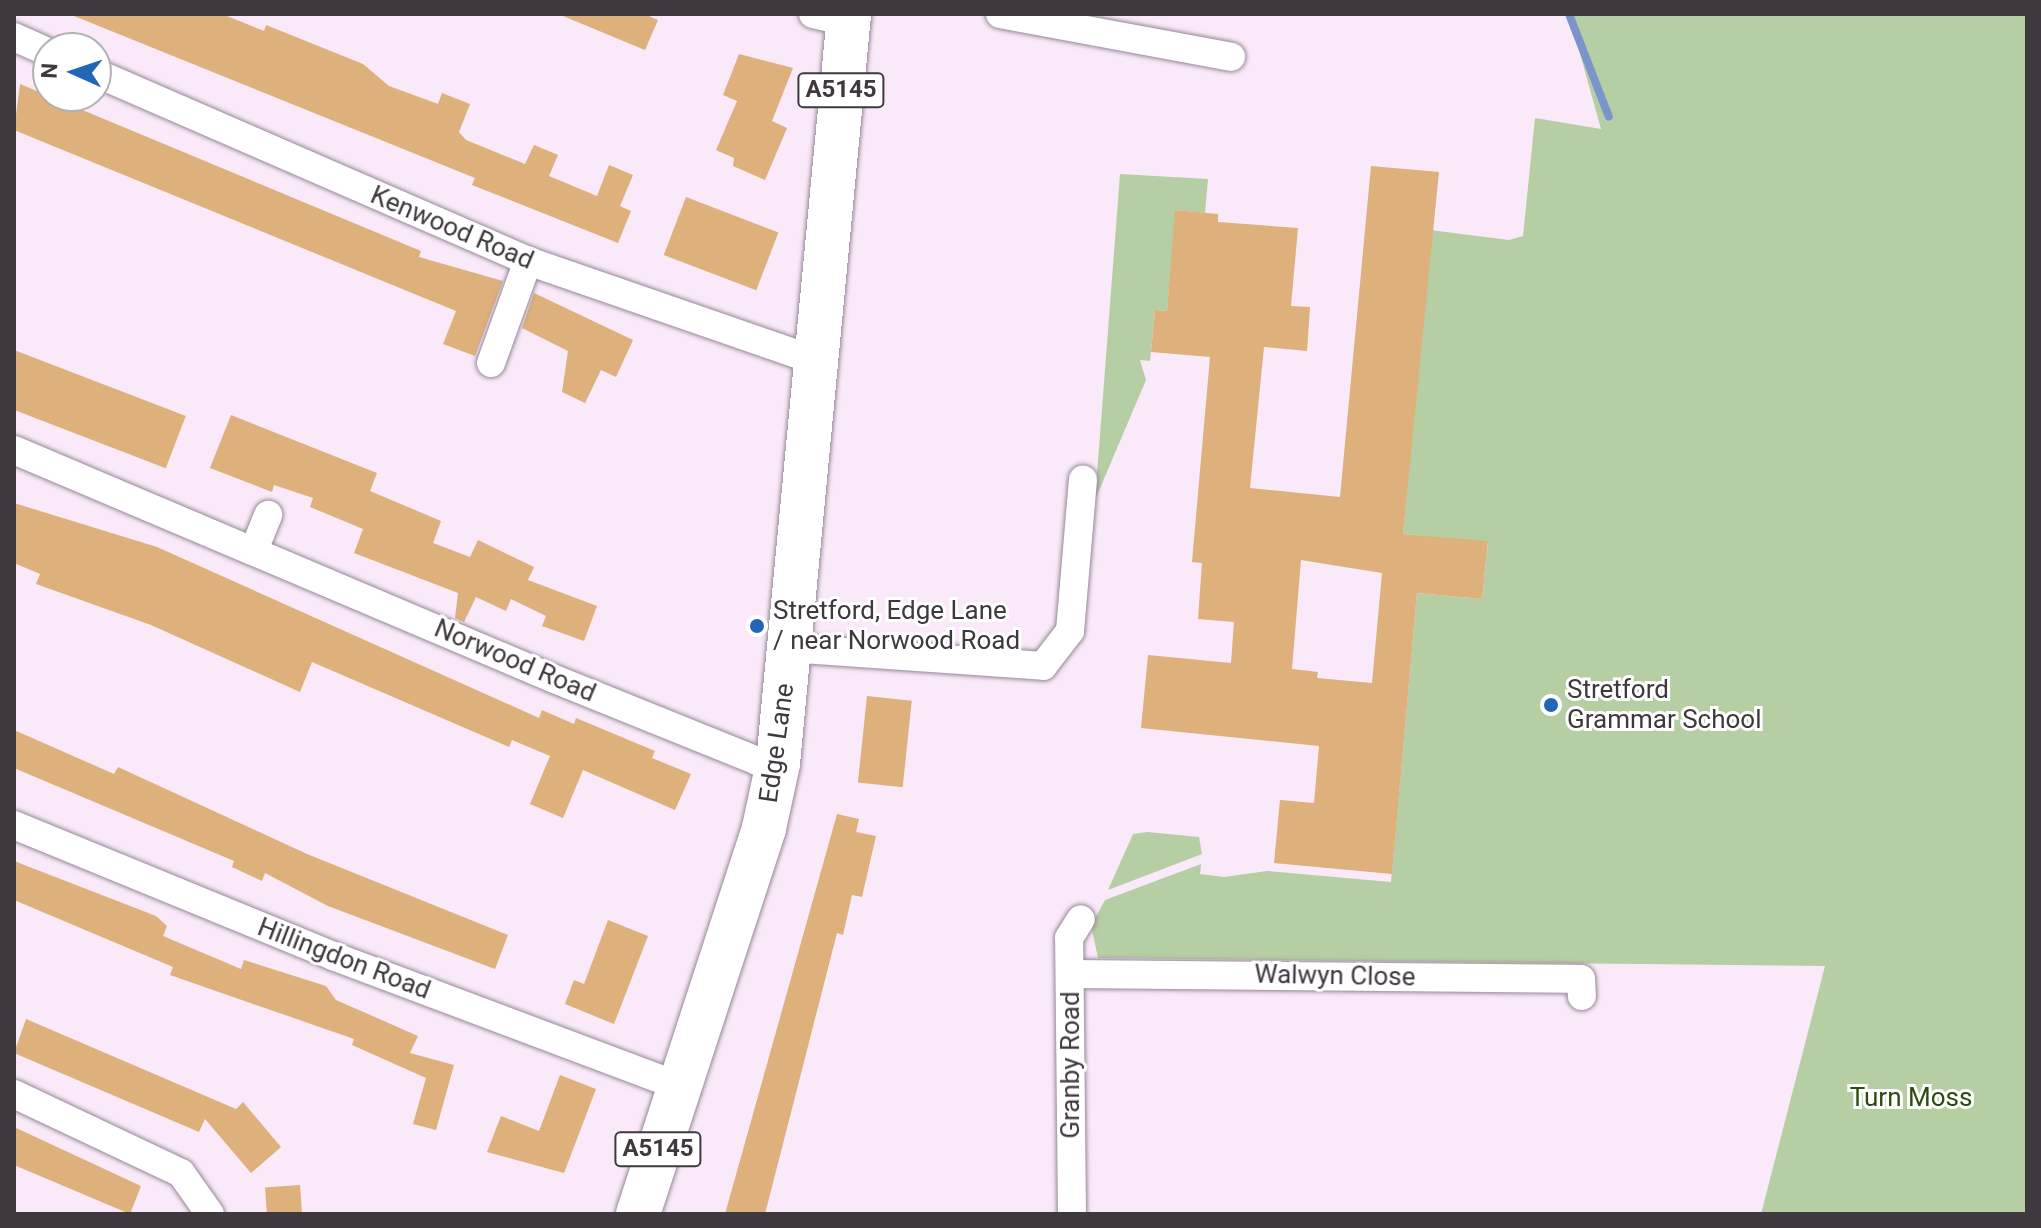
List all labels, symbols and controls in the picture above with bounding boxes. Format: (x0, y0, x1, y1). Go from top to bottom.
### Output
north arrow (32, 32, 112, 112)
text: N (37, 62, 62, 79)
road number: A5145 (797, 70, 885, 110)
street label: Kenwood Road (366, 180, 538, 276)
place label: Stretford, Edge Lane / near Norwood Road (773, 595, 1020, 656)
street label: Norwood Road (430, 613, 600, 709)
marker: Stretford, Edge Lane / near Norwood Road (748, 617, 766, 635)
place label: Stretford Grammar School (1567, 674, 1762, 736)
street label: Edge Lane (753, 681, 801, 805)
marker: Stretford Grammar School (1542, 696, 1560, 714)
street label: Hillingdon Road (253, 912, 435, 1006)
street label: Walwyn Close (1254, 959, 1416, 993)
street label: Granby Road (1055, 991, 1087, 1139)
park label: Turn Moss (1850, 1082, 1972, 1114)
road number: A5145 (614, 1129, 702, 1169)

